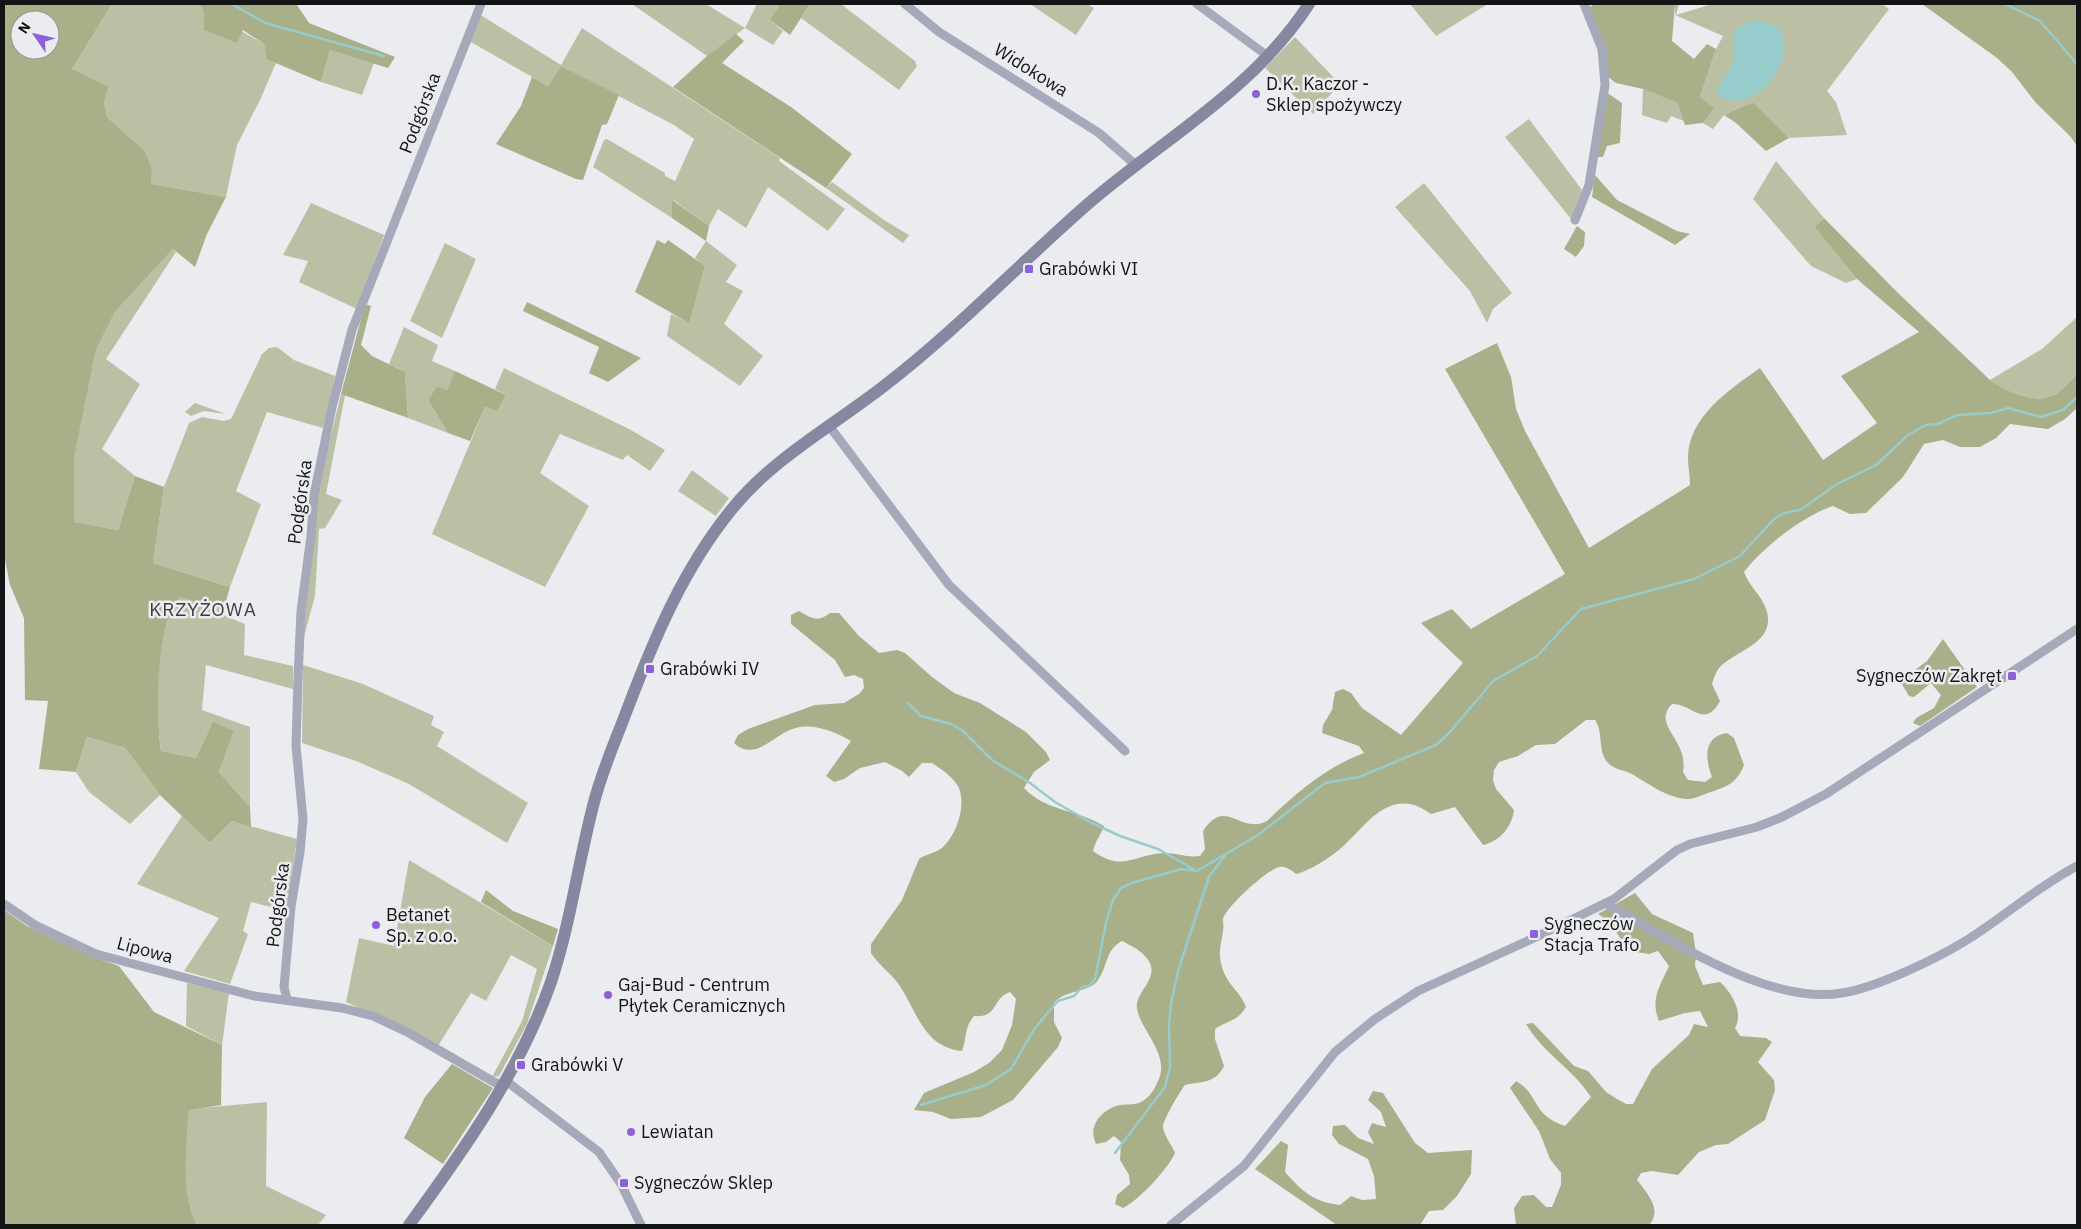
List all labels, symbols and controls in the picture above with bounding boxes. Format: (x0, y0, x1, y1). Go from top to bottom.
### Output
north arrow (10, 10, 60, 60)
text: N (14, 18, 35, 37)
street label: Widokowa (990, 38, 1073, 102)
street label: Podgórska (394, 69, 446, 157)
place label: D.K. Kaczor - Sklep spożywczy (1266, 72, 1402, 116)
marker: D.K. Kaczor - Sklep spożywczy (1250, 88, 1262, 100)
place label: Grabówki VI (1039, 257, 1138, 280)
marker: Grabówki VI (1023, 263, 1035, 275)
street label: Podgórska (282, 458, 317, 546)
district label: KRZYŻOWA (149, 597, 257, 621)
place label: Grabówki IV (660, 657, 759, 680)
marker: Grabówki IV (644, 663, 656, 675)
place label: Sygneczów Zakręt (1856, 664, 2002, 687)
marker: Sygneczów Zakręt (2006, 670, 2018, 682)
street label: Podgórska (261, 861, 294, 948)
place label: Betanet Sp. z o.o. (386, 903, 457, 947)
place label: Sygneczów Stacja Trafo (1544, 912, 1639, 956)
marker: Betanet Sp. z o.o. (370, 919, 382, 931)
marker: Sygneczów Stacja Trafo (1528, 928, 1540, 940)
street label: Lipowa (115, 931, 176, 968)
place label: Gaj-Bud - Centrum Płytek Ceramicznych (618, 973, 786, 1017)
marker: Gaj-Bud - Centrum Płytek Ceramicznych (602, 989, 614, 1001)
place label: Grabówki V (531, 1053, 623, 1076)
marker: Grabówki V (515, 1059, 527, 1071)
place label: Lewiatan (641, 1120, 714, 1143)
marker: Lewiatan (625, 1126, 637, 1138)
place label: Sygneczów Sklep (634, 1171, 773, 1194)
marker: Sygneczów Sklep (618, 1177, 630, 1189)

